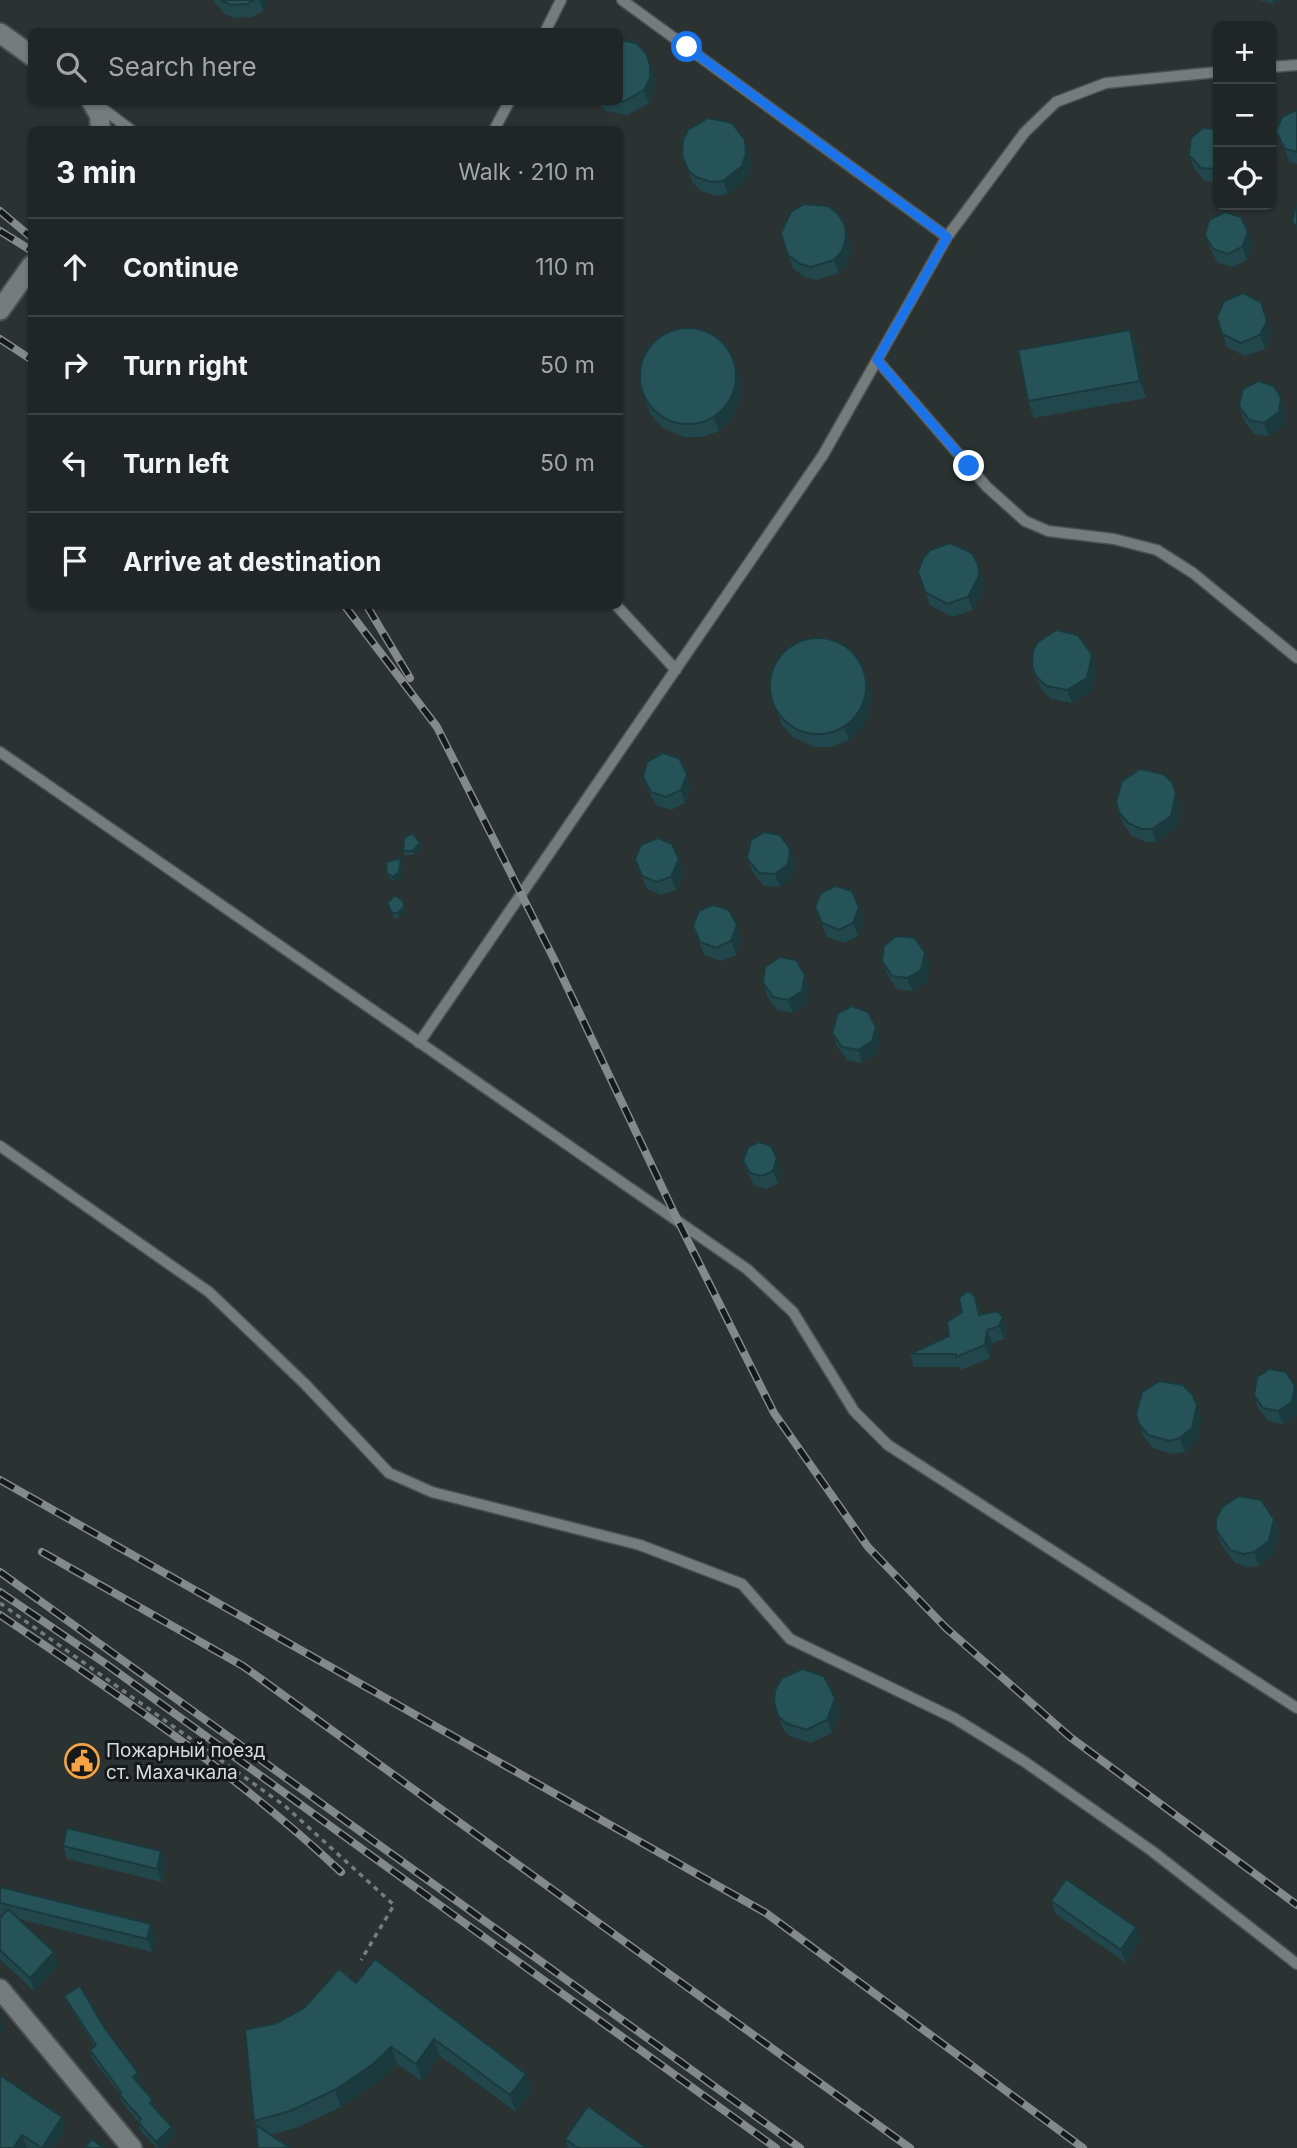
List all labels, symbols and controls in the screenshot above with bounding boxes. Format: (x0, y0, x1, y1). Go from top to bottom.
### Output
map controls (1213, 21, 1276, 210)
button: + (1213, 21, 1276, 84)
search box (28, 28, 623, 105)
route start (671, 31, 702, 62)
icon: search (52, 48, 90, 86)
text: Search here (108, 51, 257, 82)
button: − (1213, 84, 1276, 147)
button: locate (1213, 147, 1276, 210)
text: 3 min (56, 154, 137, 190)
text: Walk · 210 m (458, 158, 595, 186)
icon: ahead (56, 248, 94, 286)
text: Continue (123, 252, 239, 283)
text: 110 m (535, 253, 595, 281)
icon: right (56, 346, 94, 384)
text: Turn right (123, 350, 248, 381)
text: 50 m (540, 351, 595, 379)
icon: left (56, 444, 94, 482)
text: Turn left (123, 448, 229, 479)
text: 50 m (540, 449, 595, 477)
route end (953, 450, 984, 481)
icon: arrive (56, 542, 94, 580)
text: Arrive at destination (123, 546, 382, 577)
place label: Пожарный поезд ст. Махачкала (106, 1739, 266, 1784)
public building icon: Пожарный поезд ст. Махачкала (63, 1742, 101, 1780)

